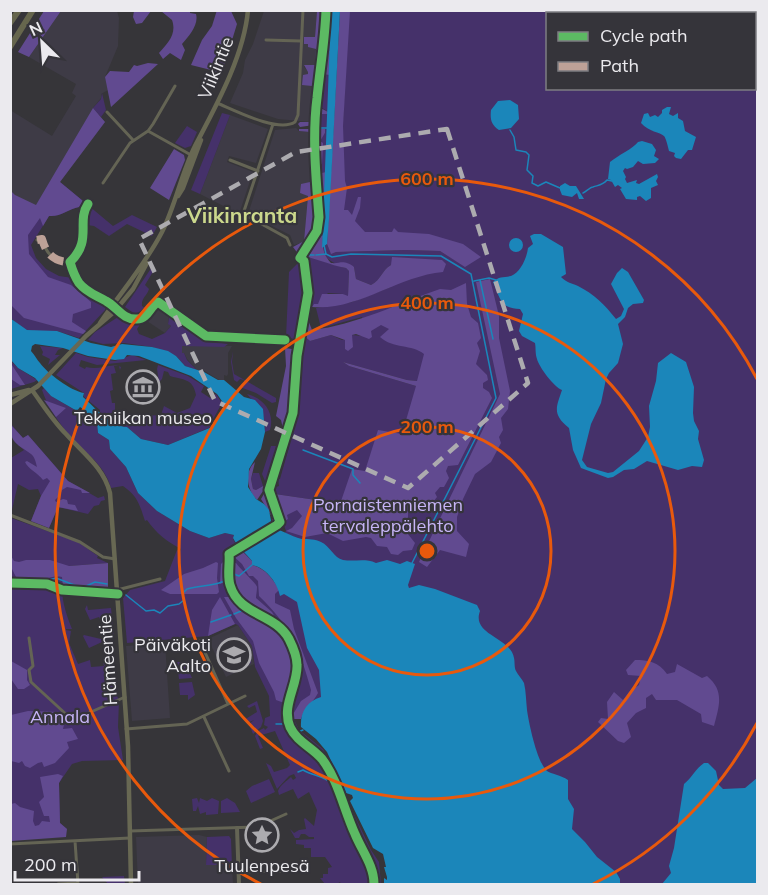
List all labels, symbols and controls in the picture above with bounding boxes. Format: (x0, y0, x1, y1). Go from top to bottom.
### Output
north arrow (12, 12, 72, 72)
legend (546, 12, 756, 90)
text: N (26, 17, 45, 40)
text: Cycle path (600, 24, 687, 47)
street label: Viikintie (193, 33, 238, 103)
text: Path (600, 54, 639, 77)
text: 600 m (400, 167, 454, 190)
district label: Viikinranta (186, 202, 297, 228)
text: 400 m (400, 291, 454, 314)
museum icon: Tekniikan museo (125, 369, 161, 405)
place label: Tekniikan museo (74, 406, 212, 429)
text: 200 m (400, 415, 454, 438)
park label: Pornaistenniemen tervaleppälehto (313, 493, 463, 537)
centre of rings (417, 541, 437, 561)
street label: Hämeentie (93, 614, 122, 706)
place label: Päiväkoti Aalto (134, 633, 211, 677)
school or university icon: Päiväkoti Aalto (216, 637, 252, 673)
park label: Annala (30, 705, 90, 728)
place icon: Tuulenpesä (244, 817, 280, 853)
scale bar (15, 844, 140, 882)
text: 200 m (24, 853, 77, 876)
place label: Tuulenpesä (214, 854, 310, 877)

